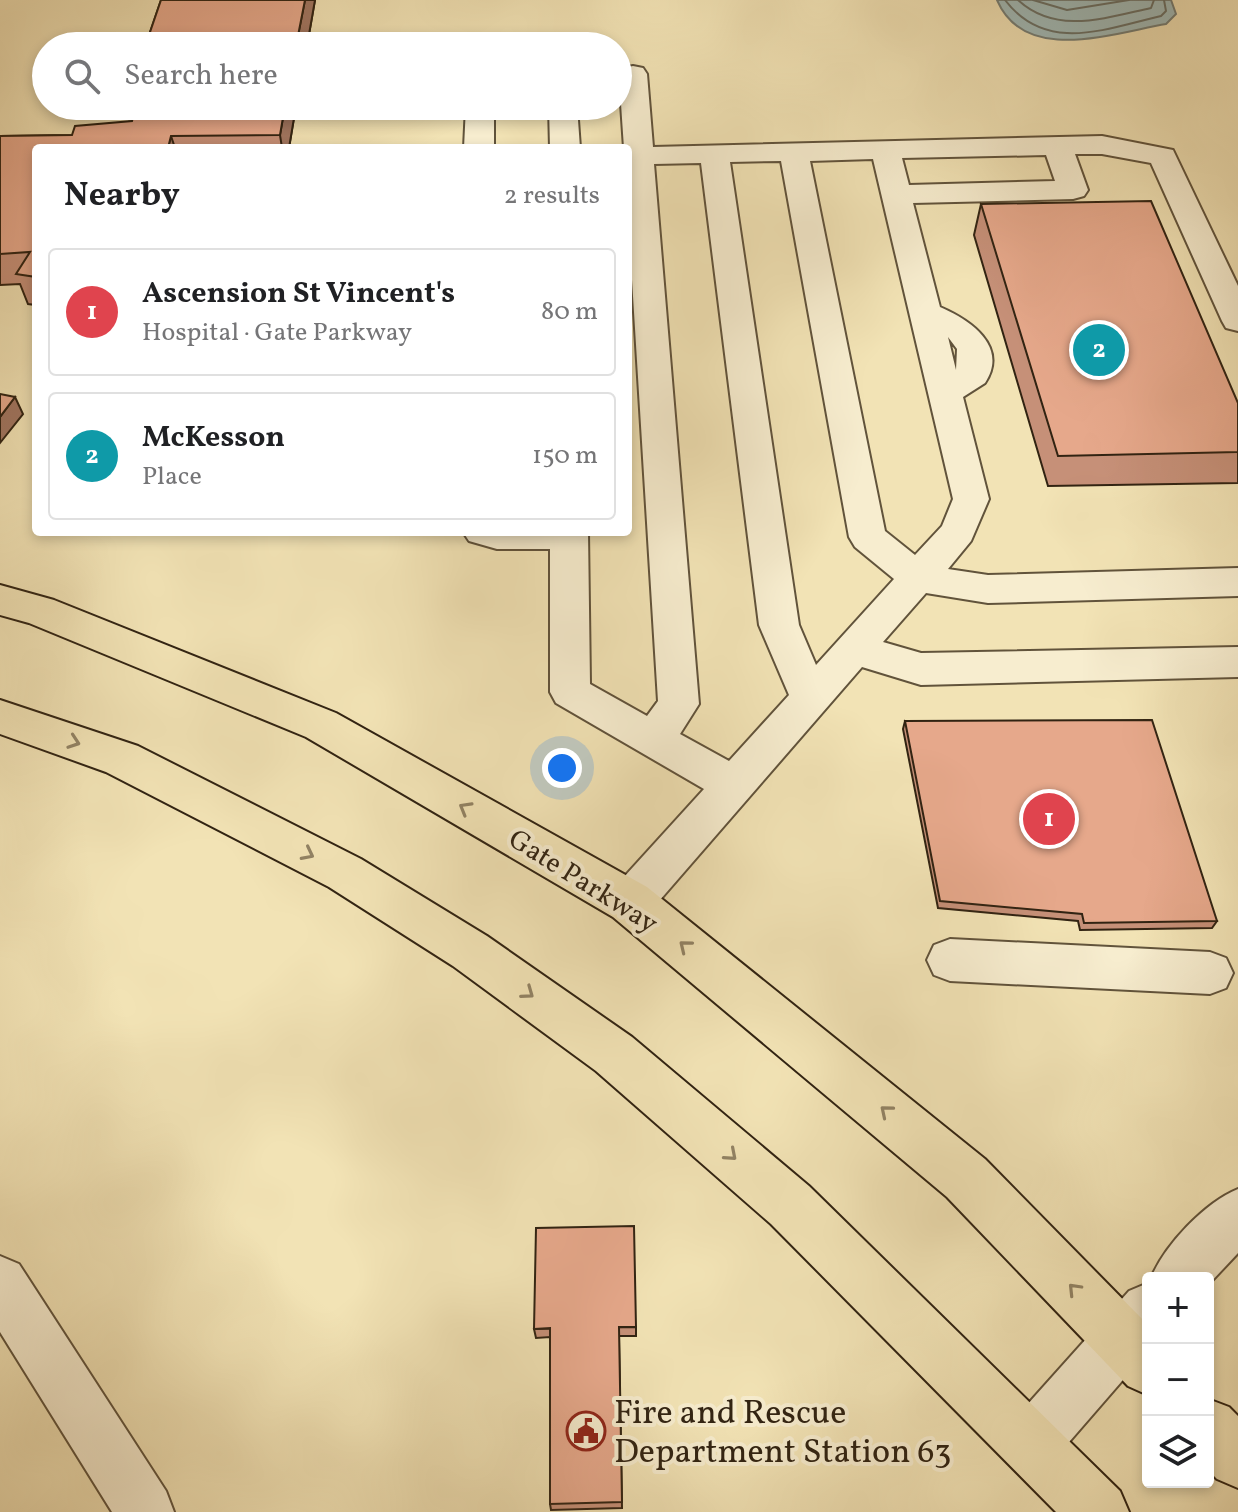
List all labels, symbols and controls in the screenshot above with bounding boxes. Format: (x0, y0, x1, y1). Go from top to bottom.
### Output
search box (32, 32, 632, 120)
icon: search (60, 54, 104, 98)
text: Search here (124, 55, 278, 97)
text: Nearby (64, 173, 180, 220)
text: 2 results (504, 178, 600, 214)
text: Ascension St Vincent's (142, 273, 455, 315)
text: 1 (87, 294, 97, 330)
text: 80 m (541, 294, 598, 330)
text: Hospital · Gate Parkway (142, 315, 412, 351)
pin: 2 (1073, 320, 1125, 380)
text: McKesson (142, 417, 285, 459)
text: 2 (85, 438, 99, 474)
text: 150 m (532, 438, 598, 474)
text: Place (142, 459, 202, 495)
one-way arrow (66, 733, 80, 749)
your location (542, 748, 582, 788)
pin: 1 (1023, 789, 1075, 849)
one-way arrow (460, 802, 474, 818)
street label: Gate Parkway (500, 821, 665, 944)
one-way arrow (300, 844, 315, 860)
one-way arrow (680, 941, 694, 956)
one-way arrow (519, 983, 534, 998)
one-way arrow (881, 1106, 895, 1121)
one-way arrow (722, 1145, 736, 1160)
map controls (1142, 1272, 1214, 1488)
button: + (1142, 1272, 1214, 1344)
one-way arrow (1070, 1284, 1084, 1299)
button: − (1142, 1344, 1214, 1416)
place label: Fire and Rescue Department Station 63 (614, 1391, 951, 1477)
public building icon: Fire and Rescue Department Station 63 (565, 1410, 607, 1452)
button: layers (1142, 1416, 1214, 1488)

